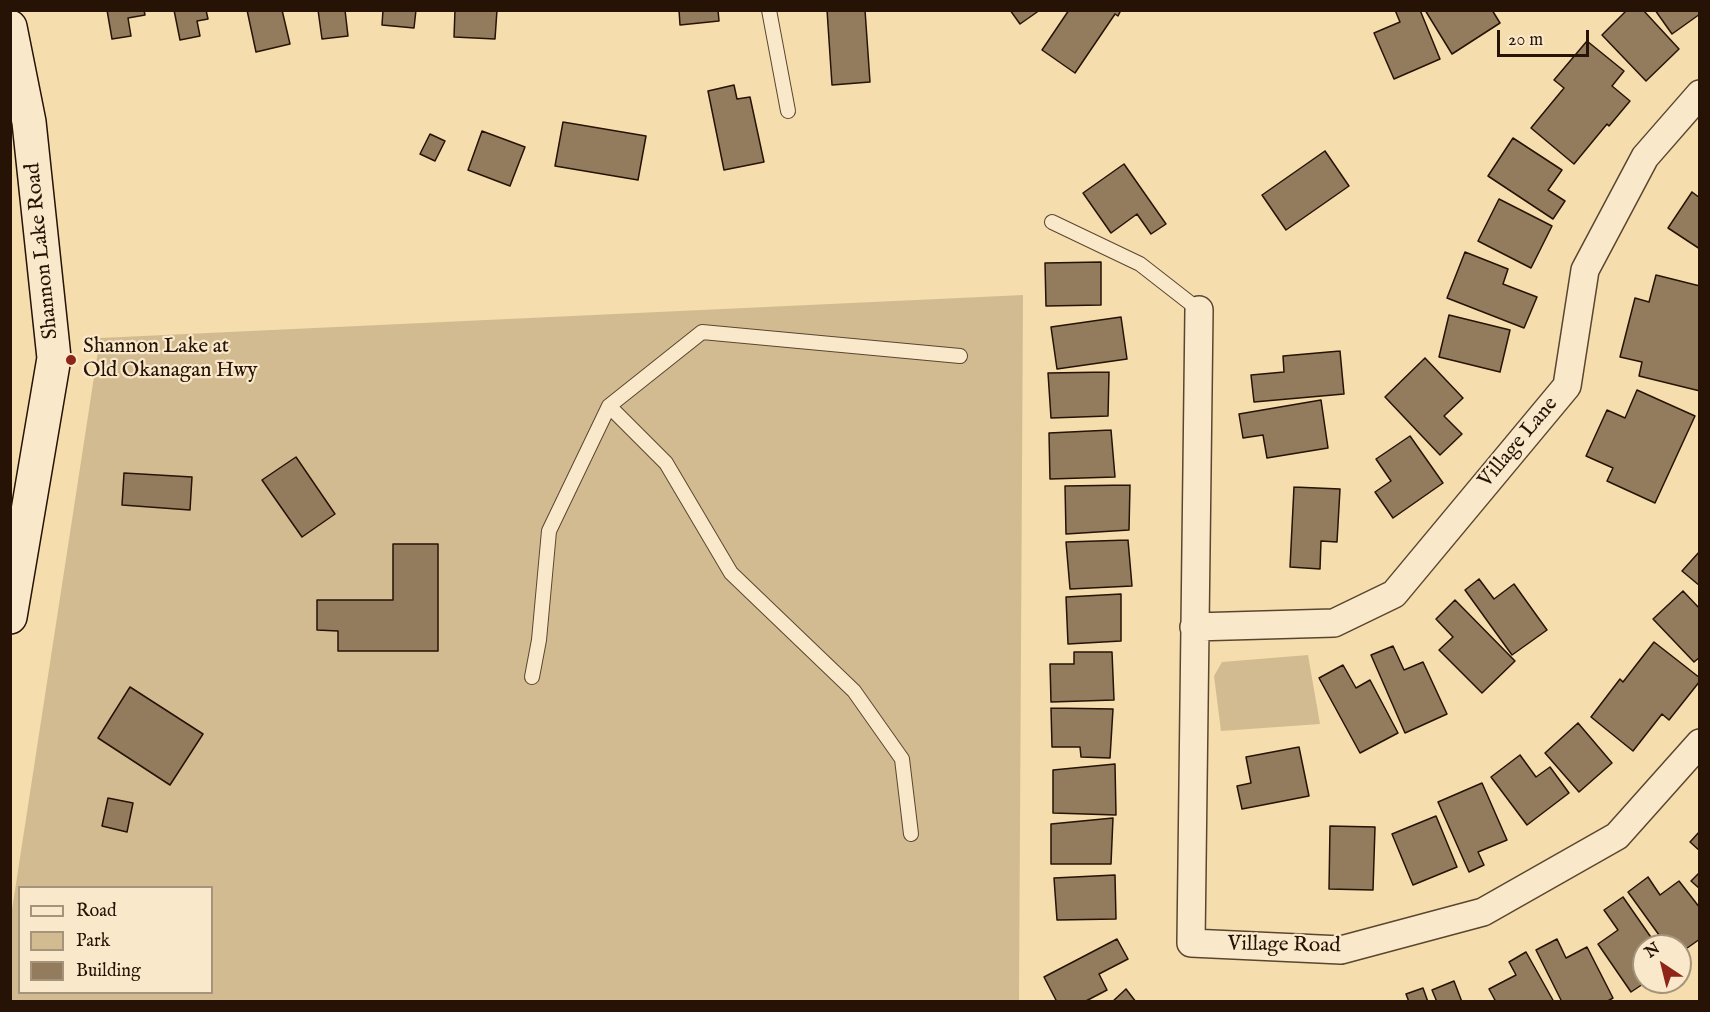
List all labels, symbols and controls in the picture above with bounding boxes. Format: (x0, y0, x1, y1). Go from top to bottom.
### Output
scale bar (1500, 18, 1592, 56)
text: 20 m (1508, 29, 1543, 52)
street label: Shannon Lake Road (21, 162, 65, 340)
place label: Shannon Lake at Old Okanagan Hwy (83, 335, 258, 385)
marker: Shannon Lake at Old Okanagan Hwy (64, 353, 78, 367)
street label: Village Lane (1474, 393, 1564, 493)
legend (18, 886, 213, 994)
text: Road (76, 900, 117, 923)
text: Park (76, 930, 110, 953)
street label: Village Road (1227, 932, 1341, 960)
north arrow (1632, 934, 1692, 994)
text: N (1641, 939, 1664, 963)
text: Building (76, 960, 141, 983)

